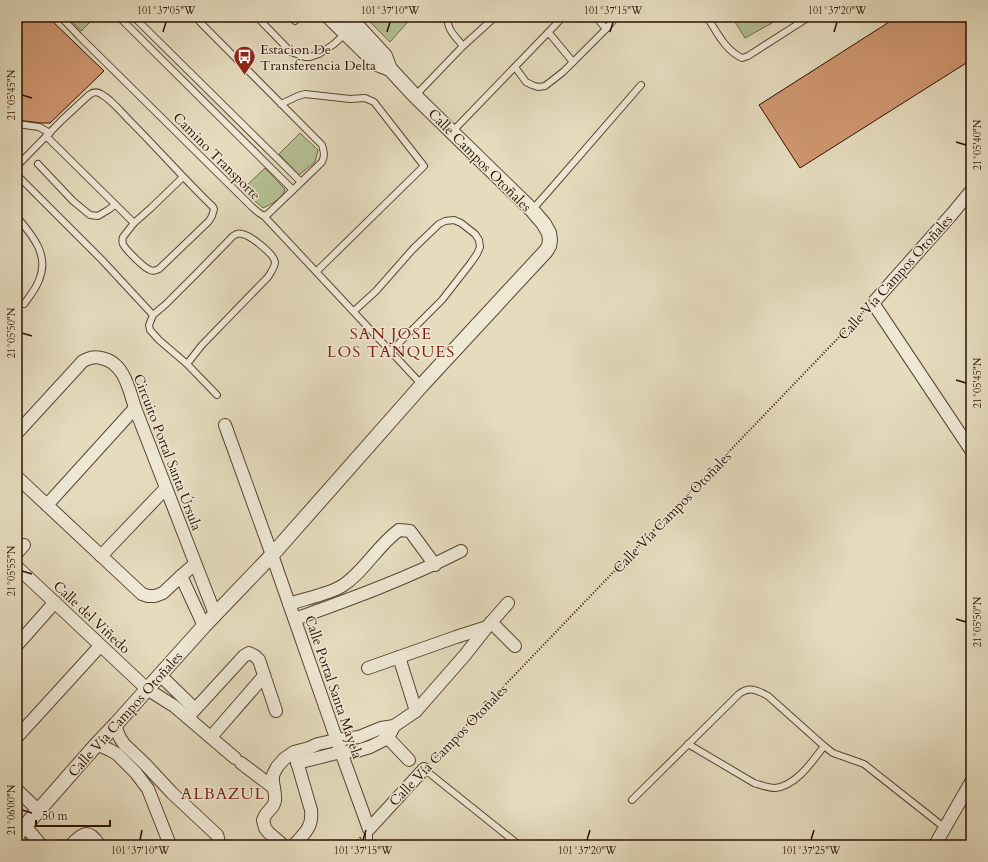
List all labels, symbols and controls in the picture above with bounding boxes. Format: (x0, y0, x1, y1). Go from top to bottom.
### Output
text: 101°37'05"W (137, 4, 196, 18)
text: 101°37'10"W (361, 4, 420, 18)
text: 101°37'15"W (584, 4, 643, 18)
text: 101°37'20"W (808, 4, 867, 18)
place label: Estacion De Transferencia Delta (260, 40, 376, 75)
bus stop icon: Estacion De Transferencia Delta (232, 44, 258, 77)
text: 21°05'45"N (5, 69, 19, 120)
street label: Calle Campos Otoñales (424, 105, 536, 216)
street label: Camino Transporte (169, 108, 265, 204)
text: 21°05'40"N (971, 119, 985, 170)
street label: Calle Vía Campos Otoñales (834, 210, 957, 344)
text: 21°05'50"N (5, 307, 19, 358)
district label: SAN JOSE LOS TANQUES (327, 323, 455, 363)
text: 21°05'45"N (971, 357, 985, 408)
street label: Circuito Portal Santa Úrsula (129, 371, 206, 533)
street label: Calle Vía Campos Otoñales (609, 447, 736, 577)
text: 21°05'55"N (5, 545, 19, 596)
street label: Calle del Viñedo (49, 577, 135, 658)
text: 21°05'50"N (971, 596, 985, 647)
street label: Calle Portal Santa Mayela (300, 613, 367, 761)
street label: Calle Vía Campos Otoñales (64, 647, 187, 781)
street label: Calle Vía Campos Otoñales (385, 680, 512, 810)
district label: ALBAZUL (181, 783, 265, 805)
text: 21°06'00"N (5, 784, 19, 835)
scale bar (36, 802, 110, 828)
text: 50 m (42, 808, 69, 824)
text: 101°37'10"W (111, 844, 170, 858)
text: 101°37'15"W (334, 844, 393, 858)
text: 101°37'20"W (558, 844, 617, 858)
text: 101°37'25"W (782, 844, 841, 858)

